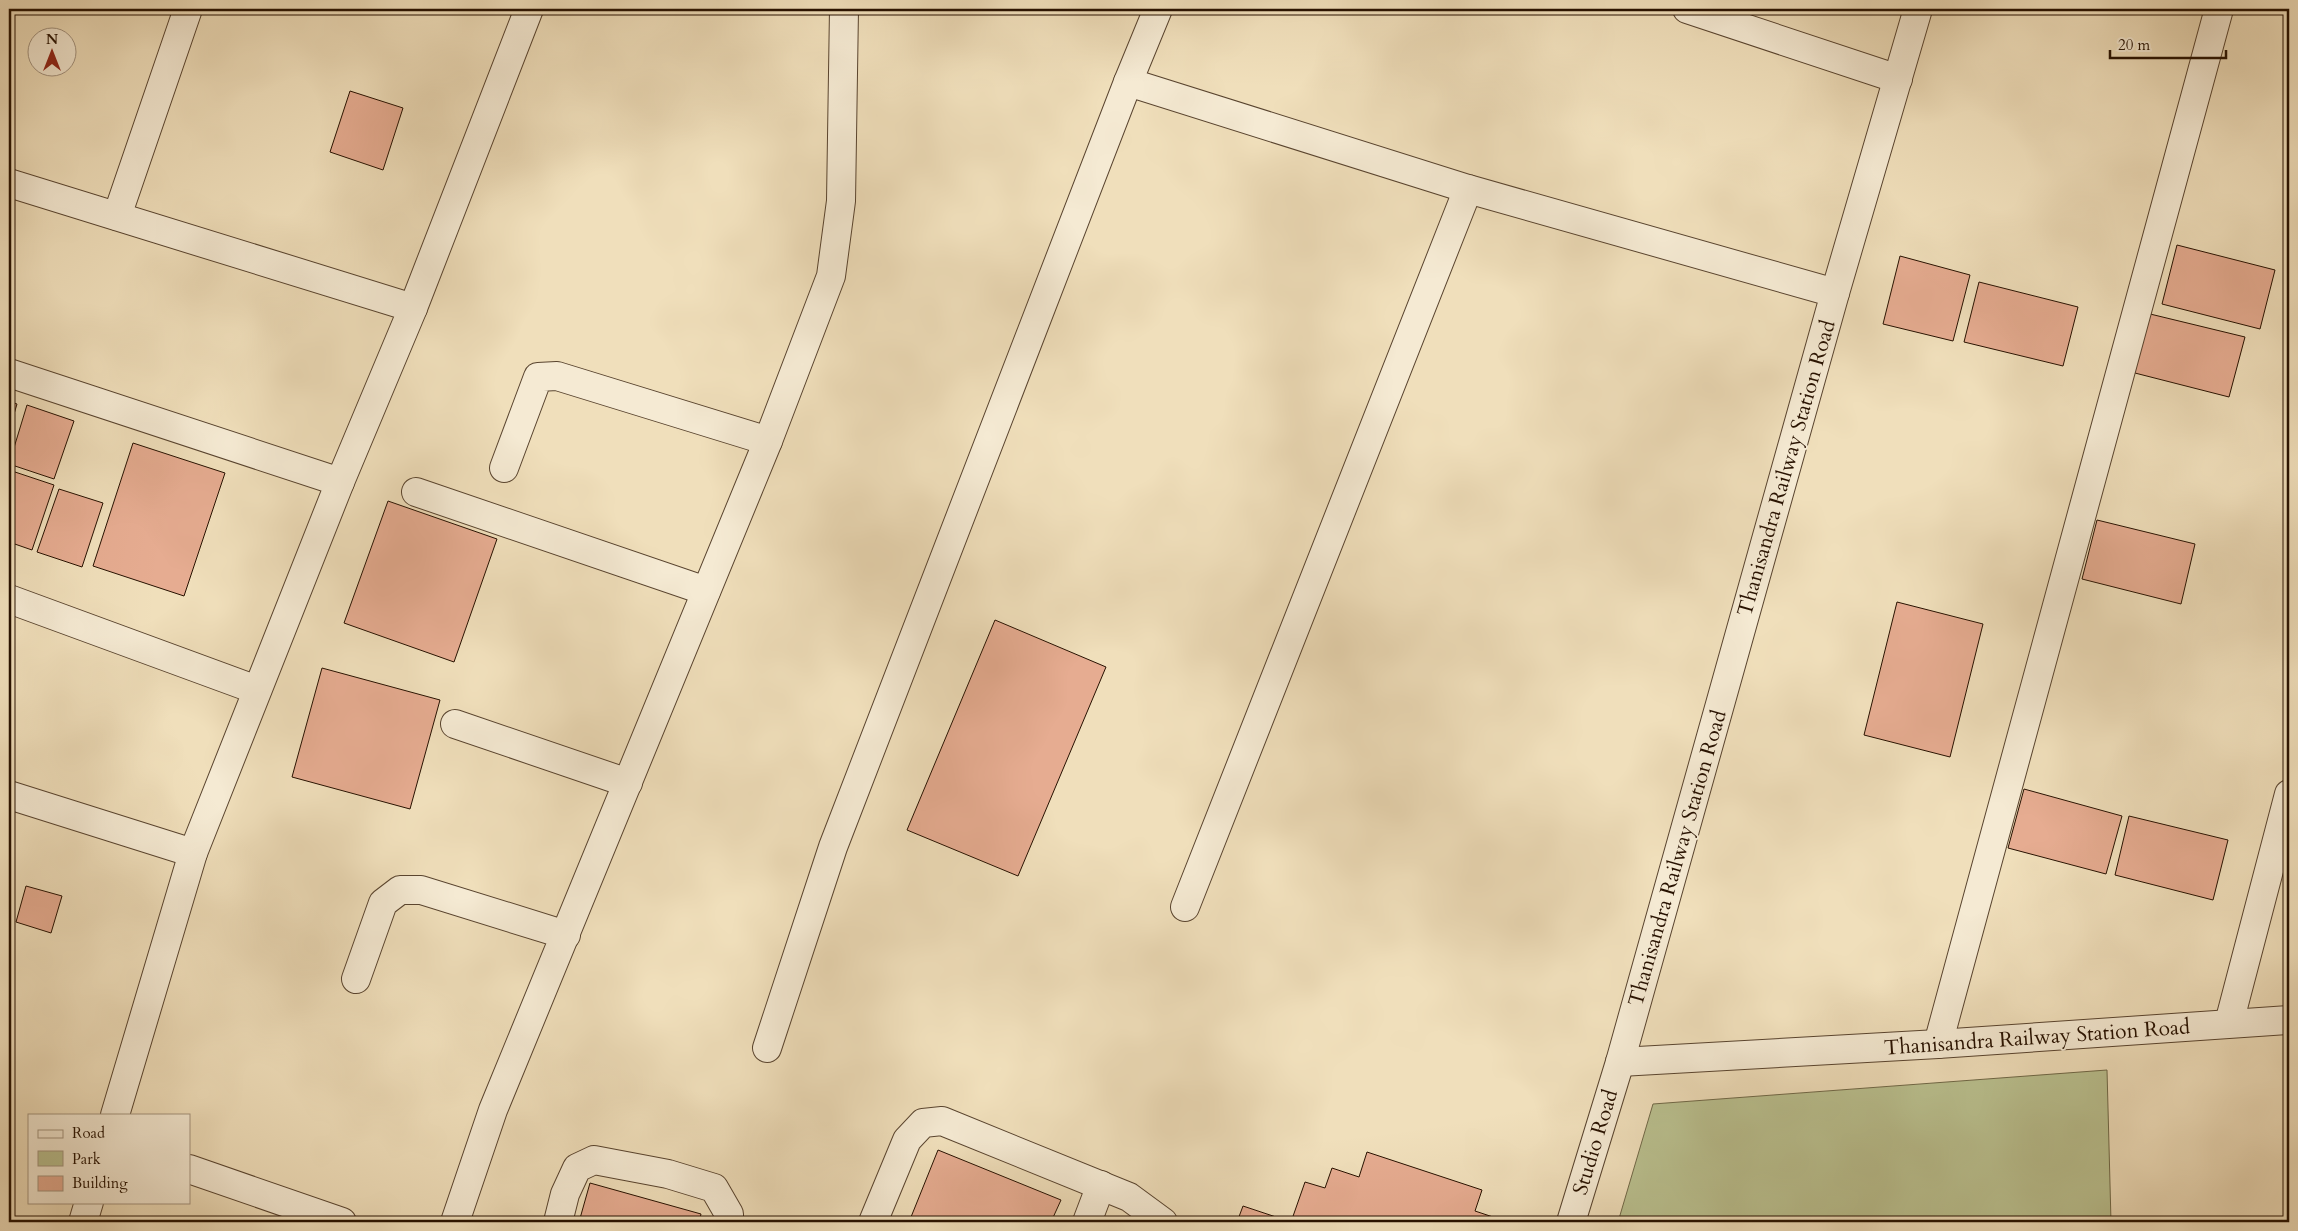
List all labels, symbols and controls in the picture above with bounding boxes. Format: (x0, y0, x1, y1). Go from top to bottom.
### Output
north arrow (28, 28, 78, 78)
scale bar (2110, 28, 2227, 60)
text: N (46, 30, 58, 49)
text: 20 m (2118, 35, 2150, 55)
street label: Thanisandra Railway Station Road (1730, 317, 1843, 620)
street label: Thanisandra Railway Station Road (1621, 707, 1734, 1010)
street label: Thanisandra Railway Station Road (1883, 1012, 2191, 1063)
street label: Studio Road (1566, 1086, 1625, 1198)
legend (28, 1114, 190, 1204)
text: Road (72, 1123, 105, 1143)
text: Park (72, 1149, 101, 1169)
text: Building (72, 1173, 128, 1193)

